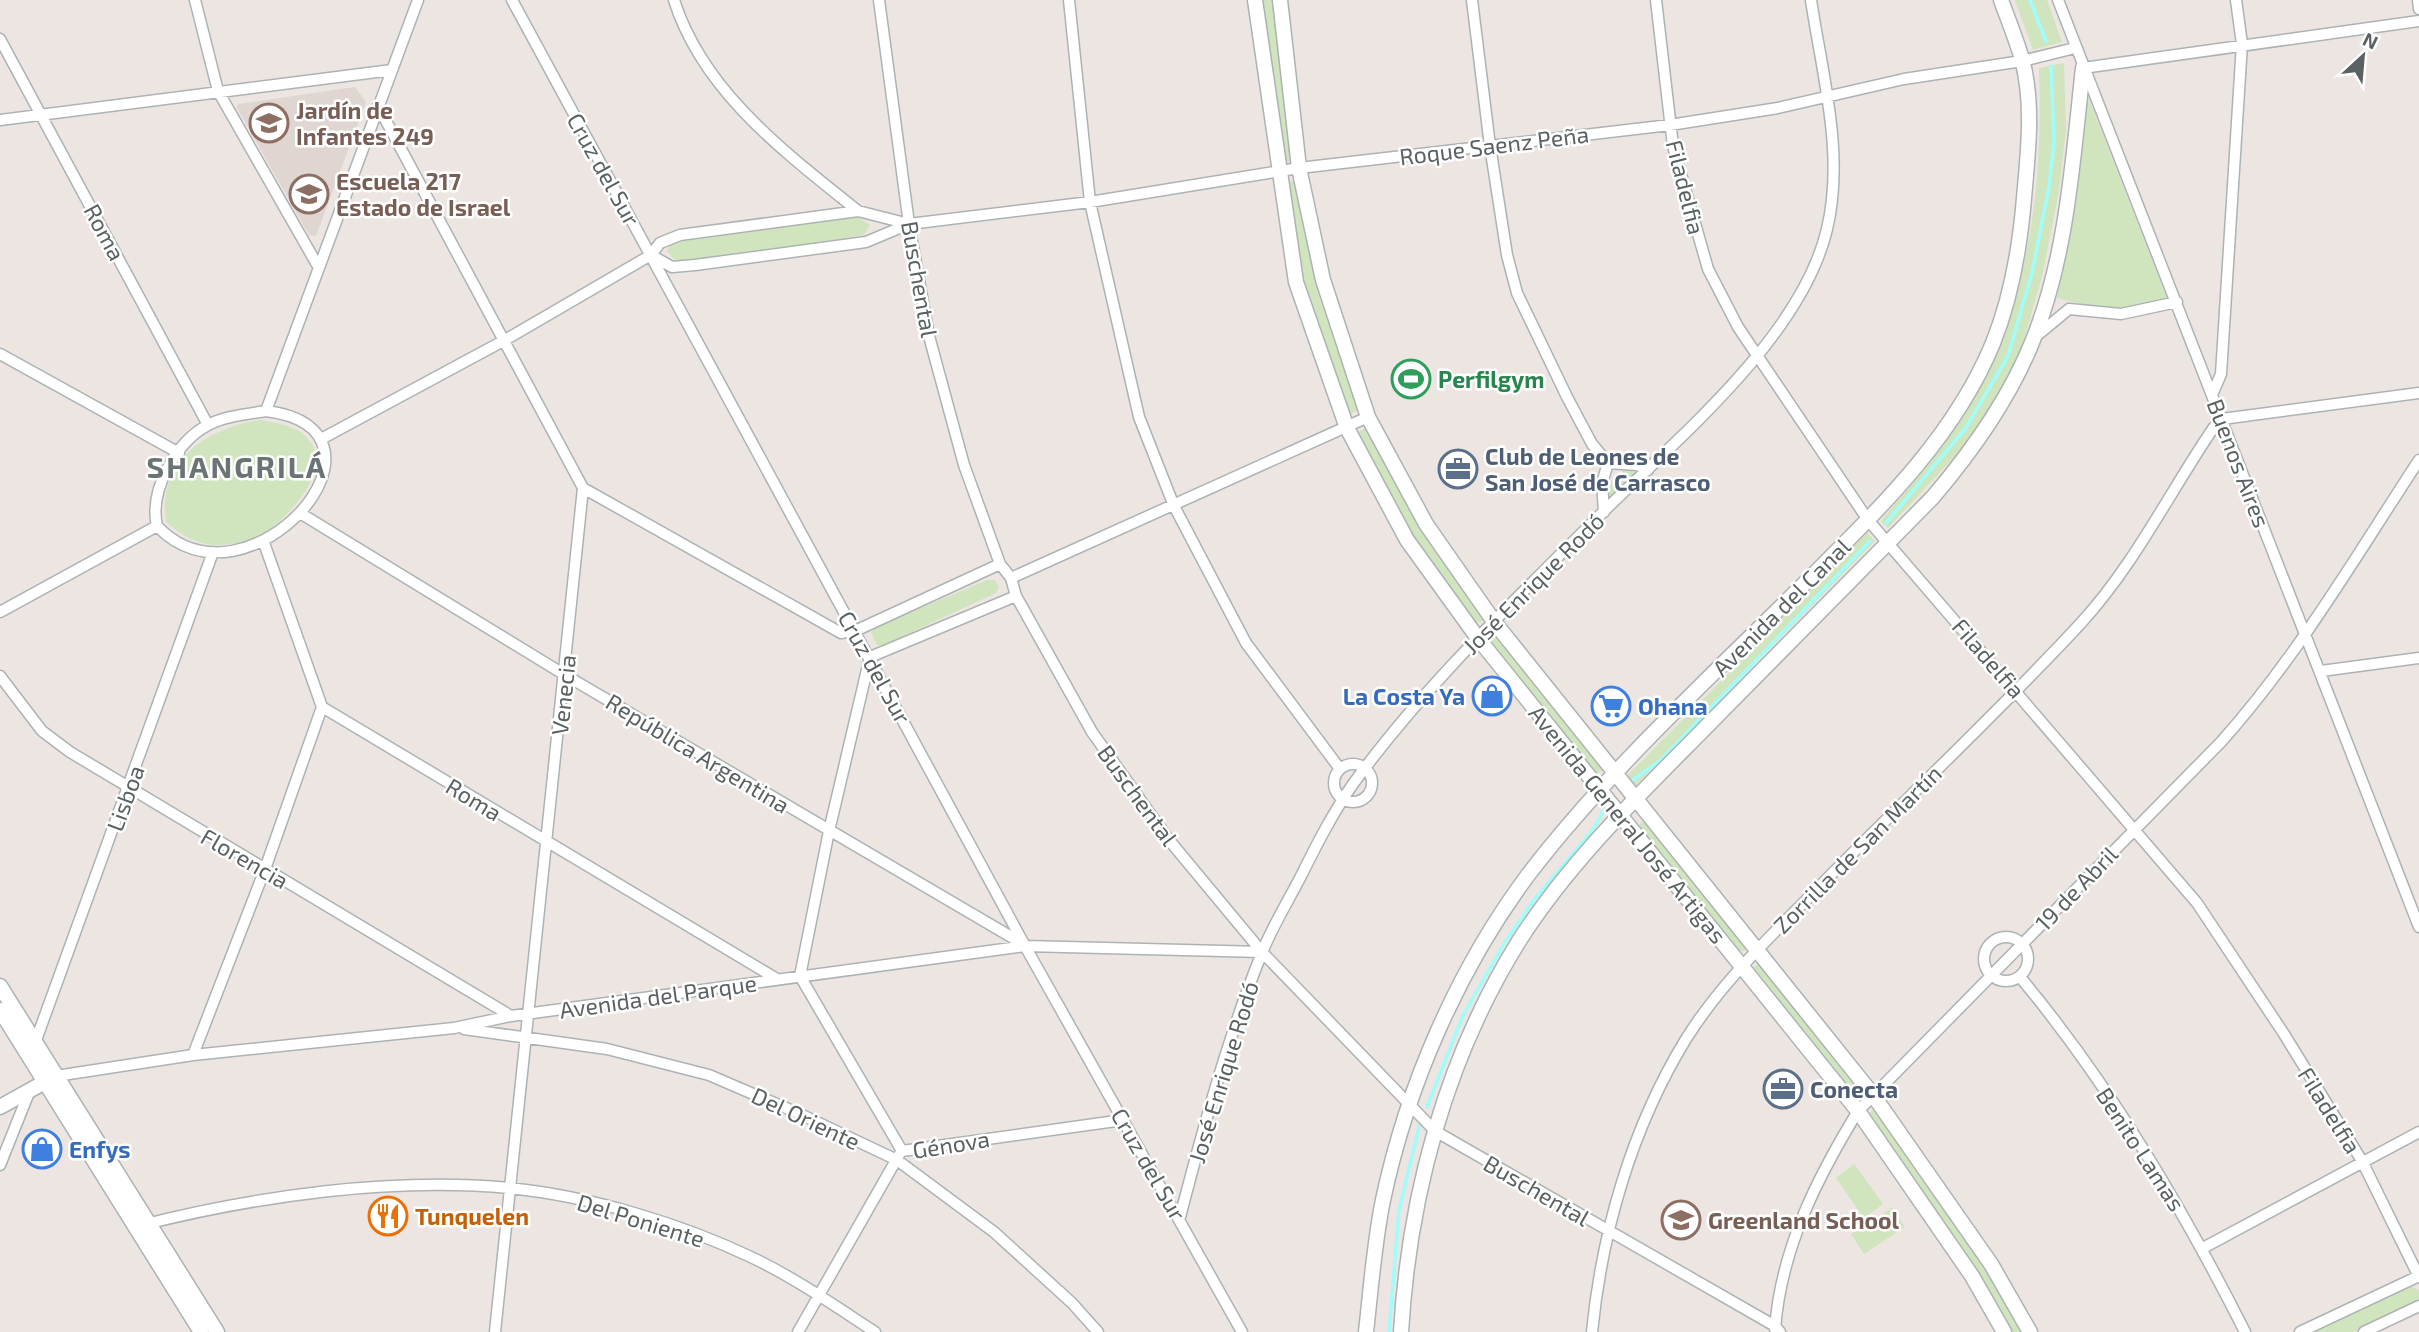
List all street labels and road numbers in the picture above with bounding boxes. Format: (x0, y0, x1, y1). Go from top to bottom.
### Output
street label: Cruz del Sur (562, 108, 646, 230)
street label: Roque Saenz Peña (1398, 119, 1590, 171)
street label: Filadelfia (1661, 137, 1711, 237)
street label: Roma (79, 199, 131, 265)
street label: Buschental (896, 219, 944, 339)
street label: Buenos Aires (2202, 395, 2276, 531)
street label: José Enrique Rodó (1457, 507, 1609, 659)
street label: Avenida del Canal (1706, 532, 1856, 682)
street label: Cruz del Sur (833, 606, 917, 728)
street label: Filadelfia (1947, 612, 2031, 704)
street label: Venecia (545, 653, 581, 737)
street label: República Argentina (601, 687, 795, 819)
street label: Avenida General José Artigas (1523, 699, 1733, 949)
street label: Buschental (1092, 739, 1184, 851)
street label: Zorrilla de San Martín (1767, 759, 1947, 939)
street label: Lisboa (100, 761, 150, 835)
street label: Roma (441, 772, 507, 826)
street label: Florencia (196, 822, 294, 894)
street label: 19 de Abril (2029, 840, 2123, 936)
street label: Avenida del Parque (558, 968, 758, 1024)
street label: José Enrique Rodó (1182, 978, 1264, 1166)
street label: Filadelfia (2293, 1062, 2367, 1158)
street label: Del Oriente (747, 1081, 865, 1155)
street label: Benito Lamas (2091, 1082, 2191, 1216)
street label: Cruz del Sur (1106, 1103, 1192, 1225)
street label: Génova (910, 1124, 992, 1164)
street label: Buschental (1479, 1148, 1595, 1232)
street label: Del Poniente (574, 1187, 708, 1253)

